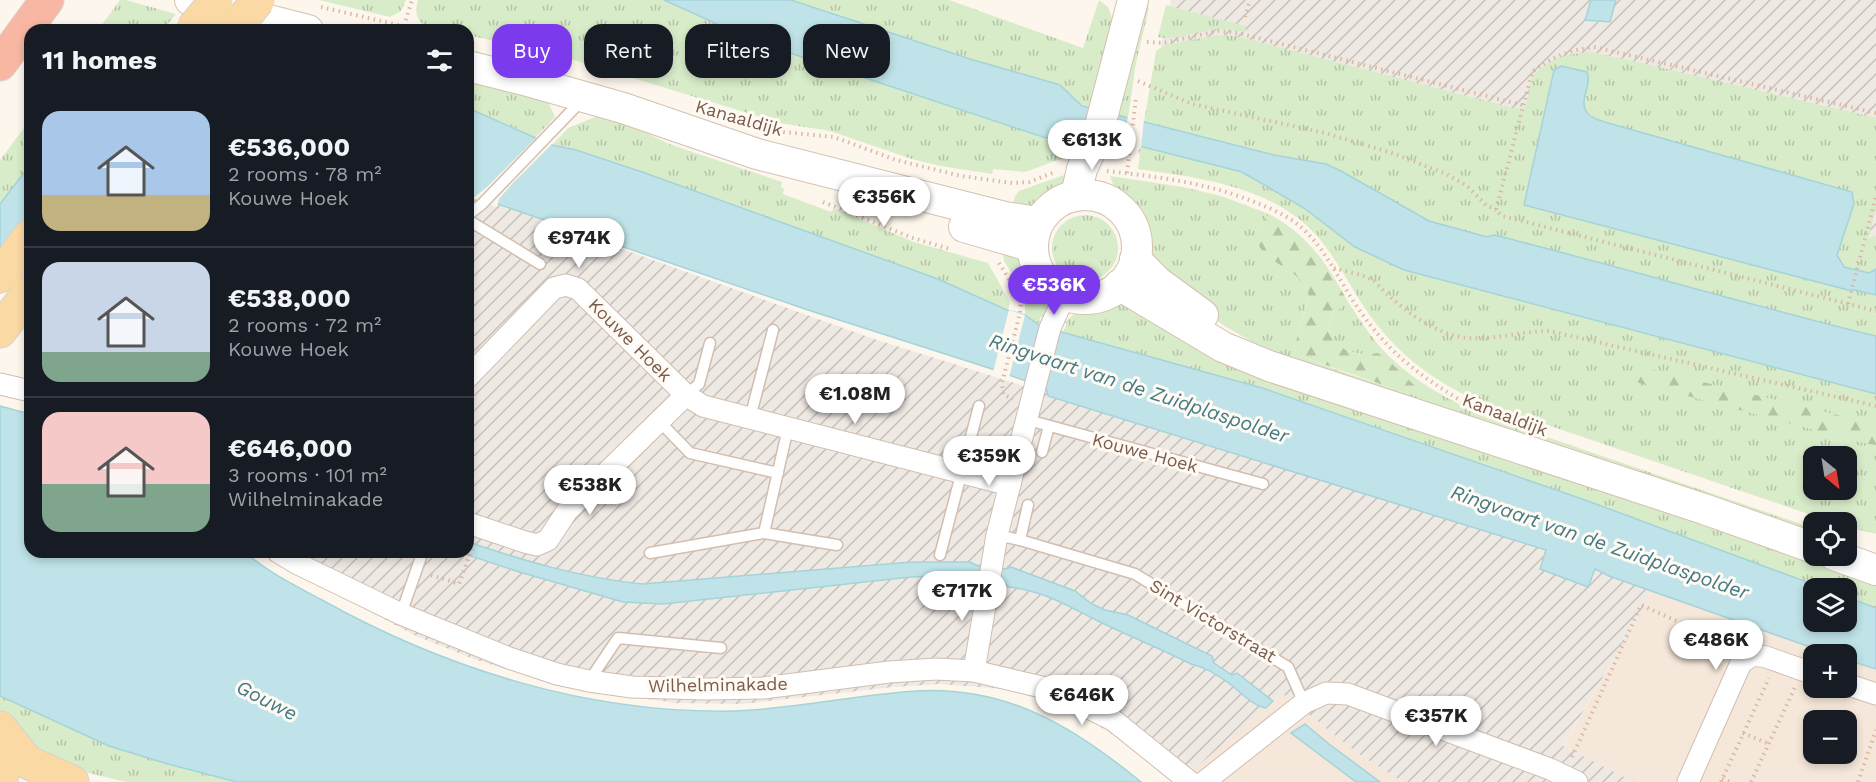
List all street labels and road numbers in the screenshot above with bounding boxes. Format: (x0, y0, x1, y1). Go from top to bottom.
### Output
street label: Kanaaldijk (693, 95, 785, 140)
street label: Kouwe Hoek (584, 294, 676, 386)
street label: Kanaaldijk (1459, 389, 1551, 440)
street label: Kouwe Hoek (1090, 428, 1200, 477)
street label: Sint Victorstraat (1146, 575, 1281, 667)
street label: Wilhelminakade (648, 673, 788, 696)

